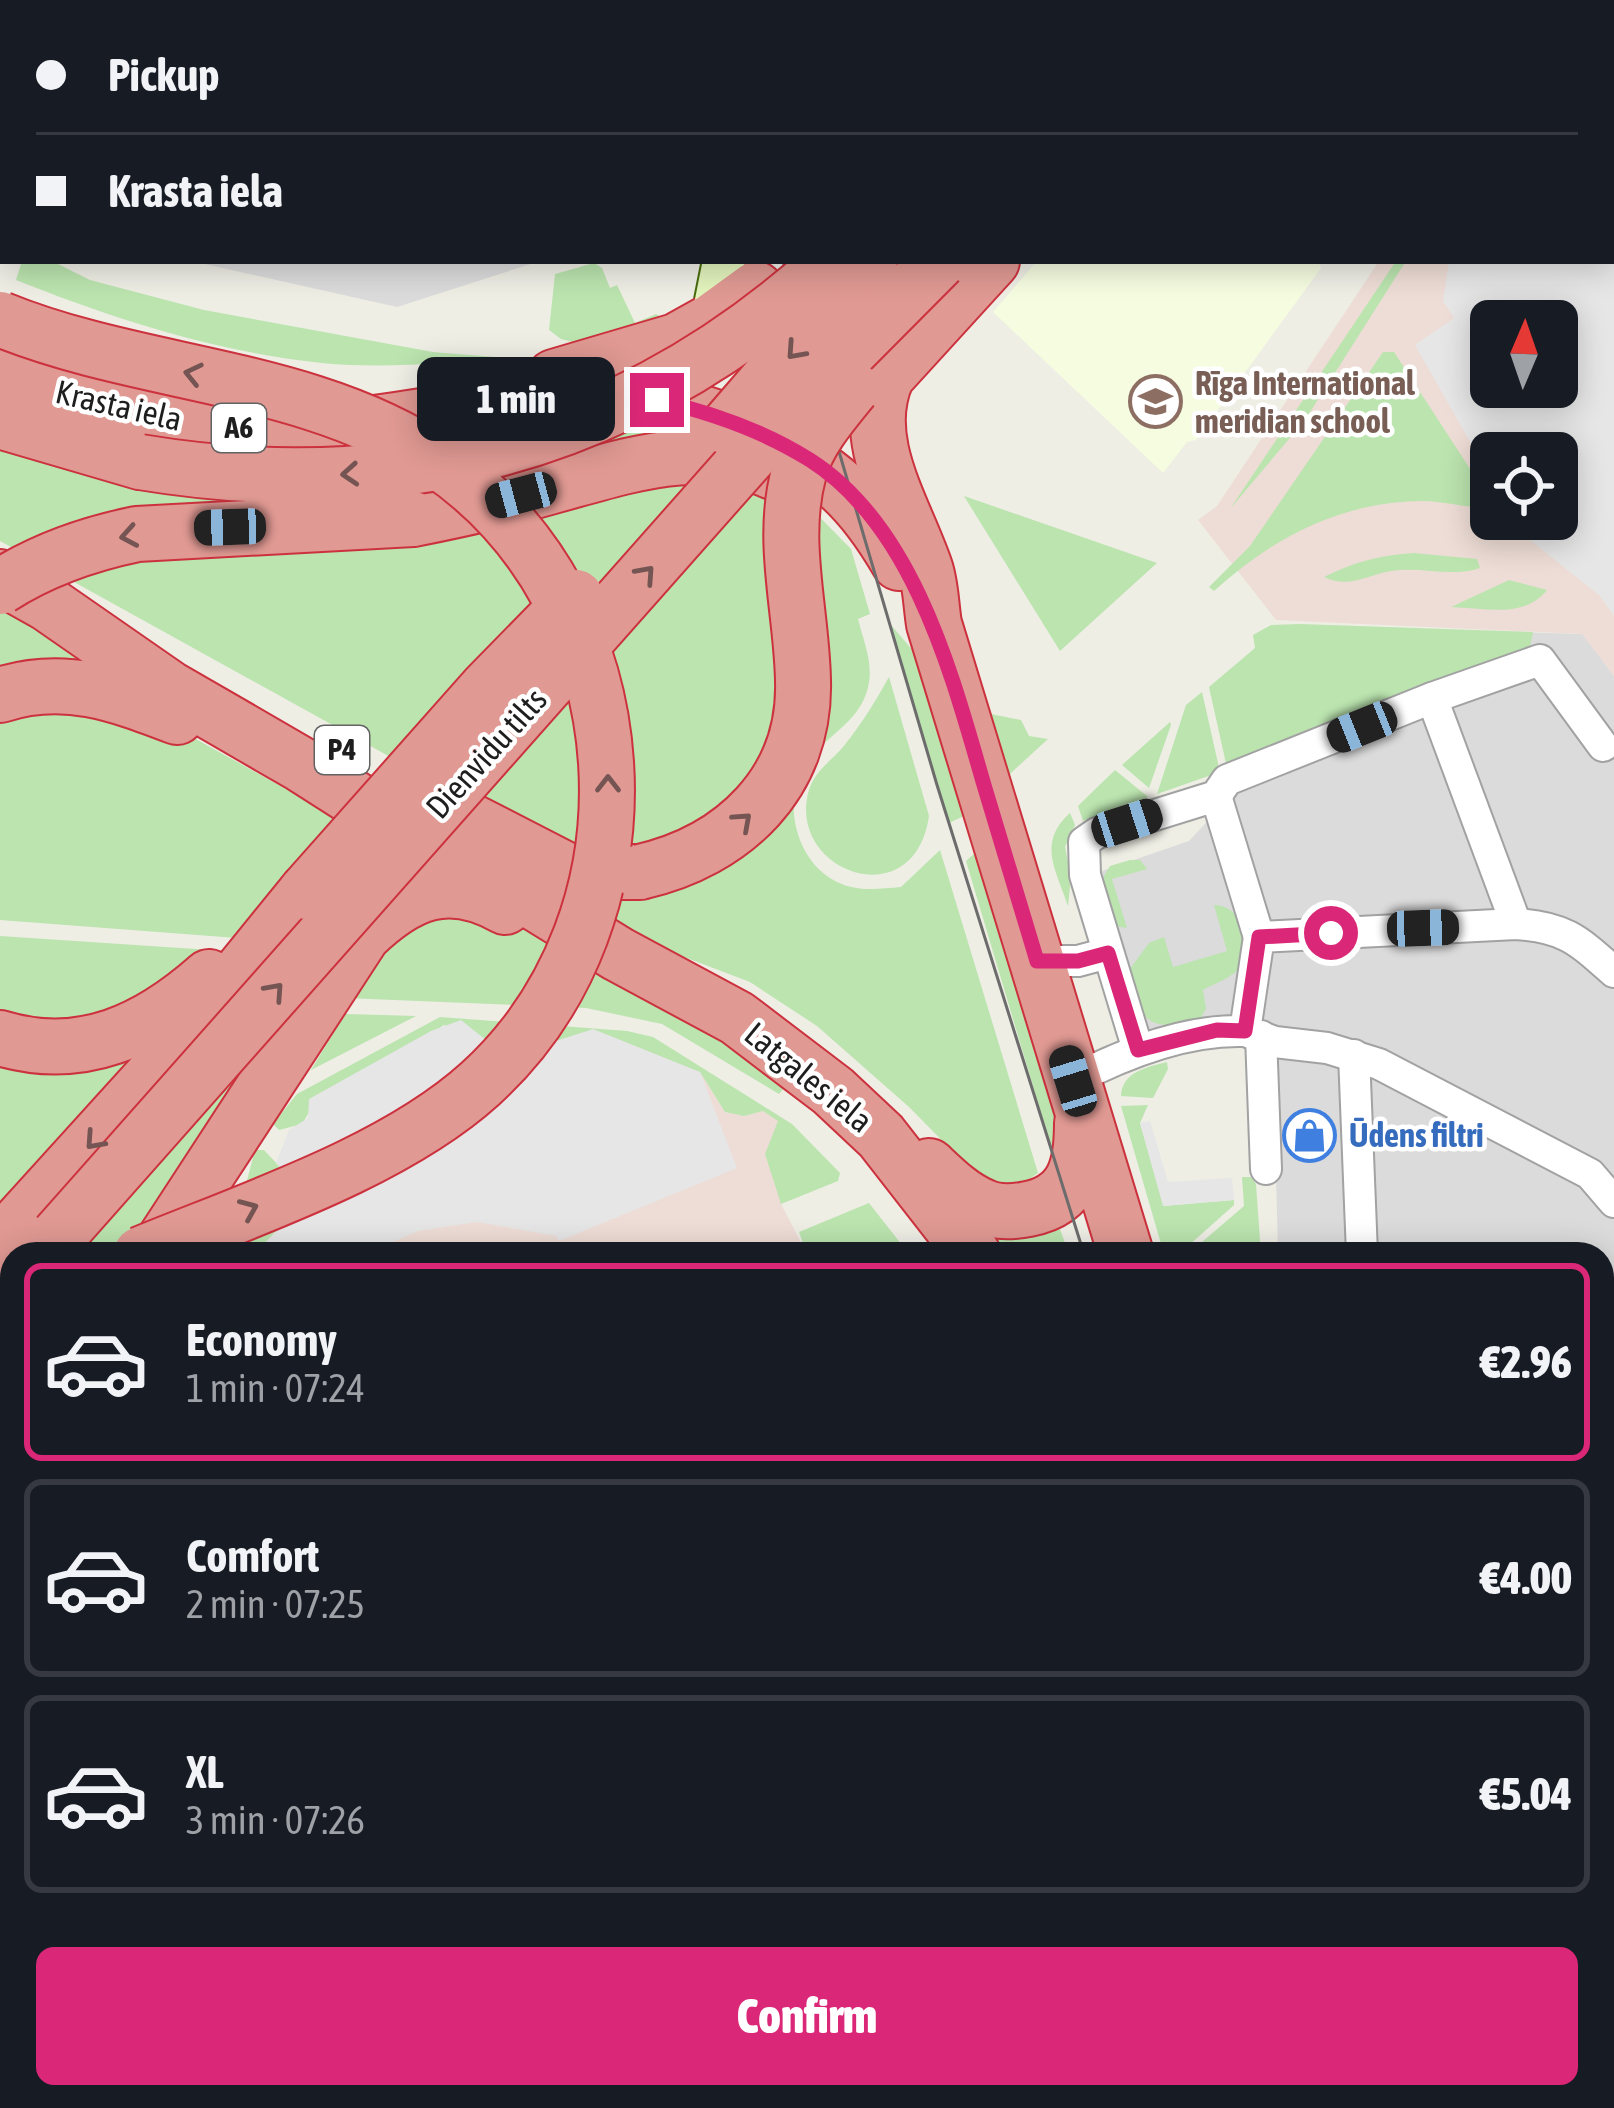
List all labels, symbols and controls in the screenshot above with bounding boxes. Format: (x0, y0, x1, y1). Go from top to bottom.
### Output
text: Pickup (108, 49, 219, 101)
text: Krasta iela (108, 165, 283, 217)
north arrow (1470, 300, 1578, 408)
map controls (1470, 300, 1578, 540)
one-way arrow (788, 337, 809, 358)
callout: 1 min (417, 358, 615, 442)
one-way arrow (183, 362, 203, 387)
place label: Rīga International meridian school (1195, 364, 1416, 440)
street label: Krasta iela (52, 372, 186, 438)
route end (630, 373, 684, 427)
school or university icon: Rīga International meridian school (1128, 374, 1184, 430)
text: 1 min (476, 377, 556, 421)
road number: A6 (212, 404, 266, 452)
button: locate (1470, 432, 1578, 540)
one-way arrow (340, 461, 359, 487)
car (482, 468, 560, 522)
car (193, 508, 267, 546)
one-way arrow (119, 523, 139, 548)
one-way arrow (632, 566, 653, 587)
street label: Dienvidu tilts (418, 680, 554, 826)
car (1322, 697, 1402, 757)
road number: P4 (315, 726, 369, 774)
one-way arrow (595, 774, 621, 792)
car (1087, 795, 1167, 851)
one-way arrow (729, 814, 750, 835)
route start (1304, 906, 1358, 960)
car (1386, 909, 1460, 947)
one-way arrow (261, 983, 282, 1005)
street label: Latgales iela (738, 1014, 880, 1140)
car (1045, 1041, 1101, 1121)
shop icon: Ūdens filtri (1282, 1107, 1338, 1163)
place label: Ūdens filtri (1349, 1116, 1484, 1154)
one-way arrow (86, 1127, 108, 1148)
one-way arrow (236, 1199, 258, 1223)
icon: car (42, 1308, 150, 1416)
text: Economy (186, 1314, 337, 1366)
text: €2.96 (1480, 1336, 1572, 1388)
text: 1 min · 07:24 (186, 1366, 365, 1410)
icon: car (42, 1524, 150, 1632)
text: Comfort (186, 1530, 319, 1582)
text: €4.00 (1480, 1552, 1572, 1604)
text: 2 min · 07:25 (186, 1582, 365, 1626)
icon: car (42, 1740, 150, 1848)
text: XL (186, 1746, 224, 1798)
text: €5.04 (1480, 1768, 1572, 1820)
text: 3 min · 07:26 (186, 1798, 365, 1842)
button: Confirm (36, 1947, 1578, 2085)

